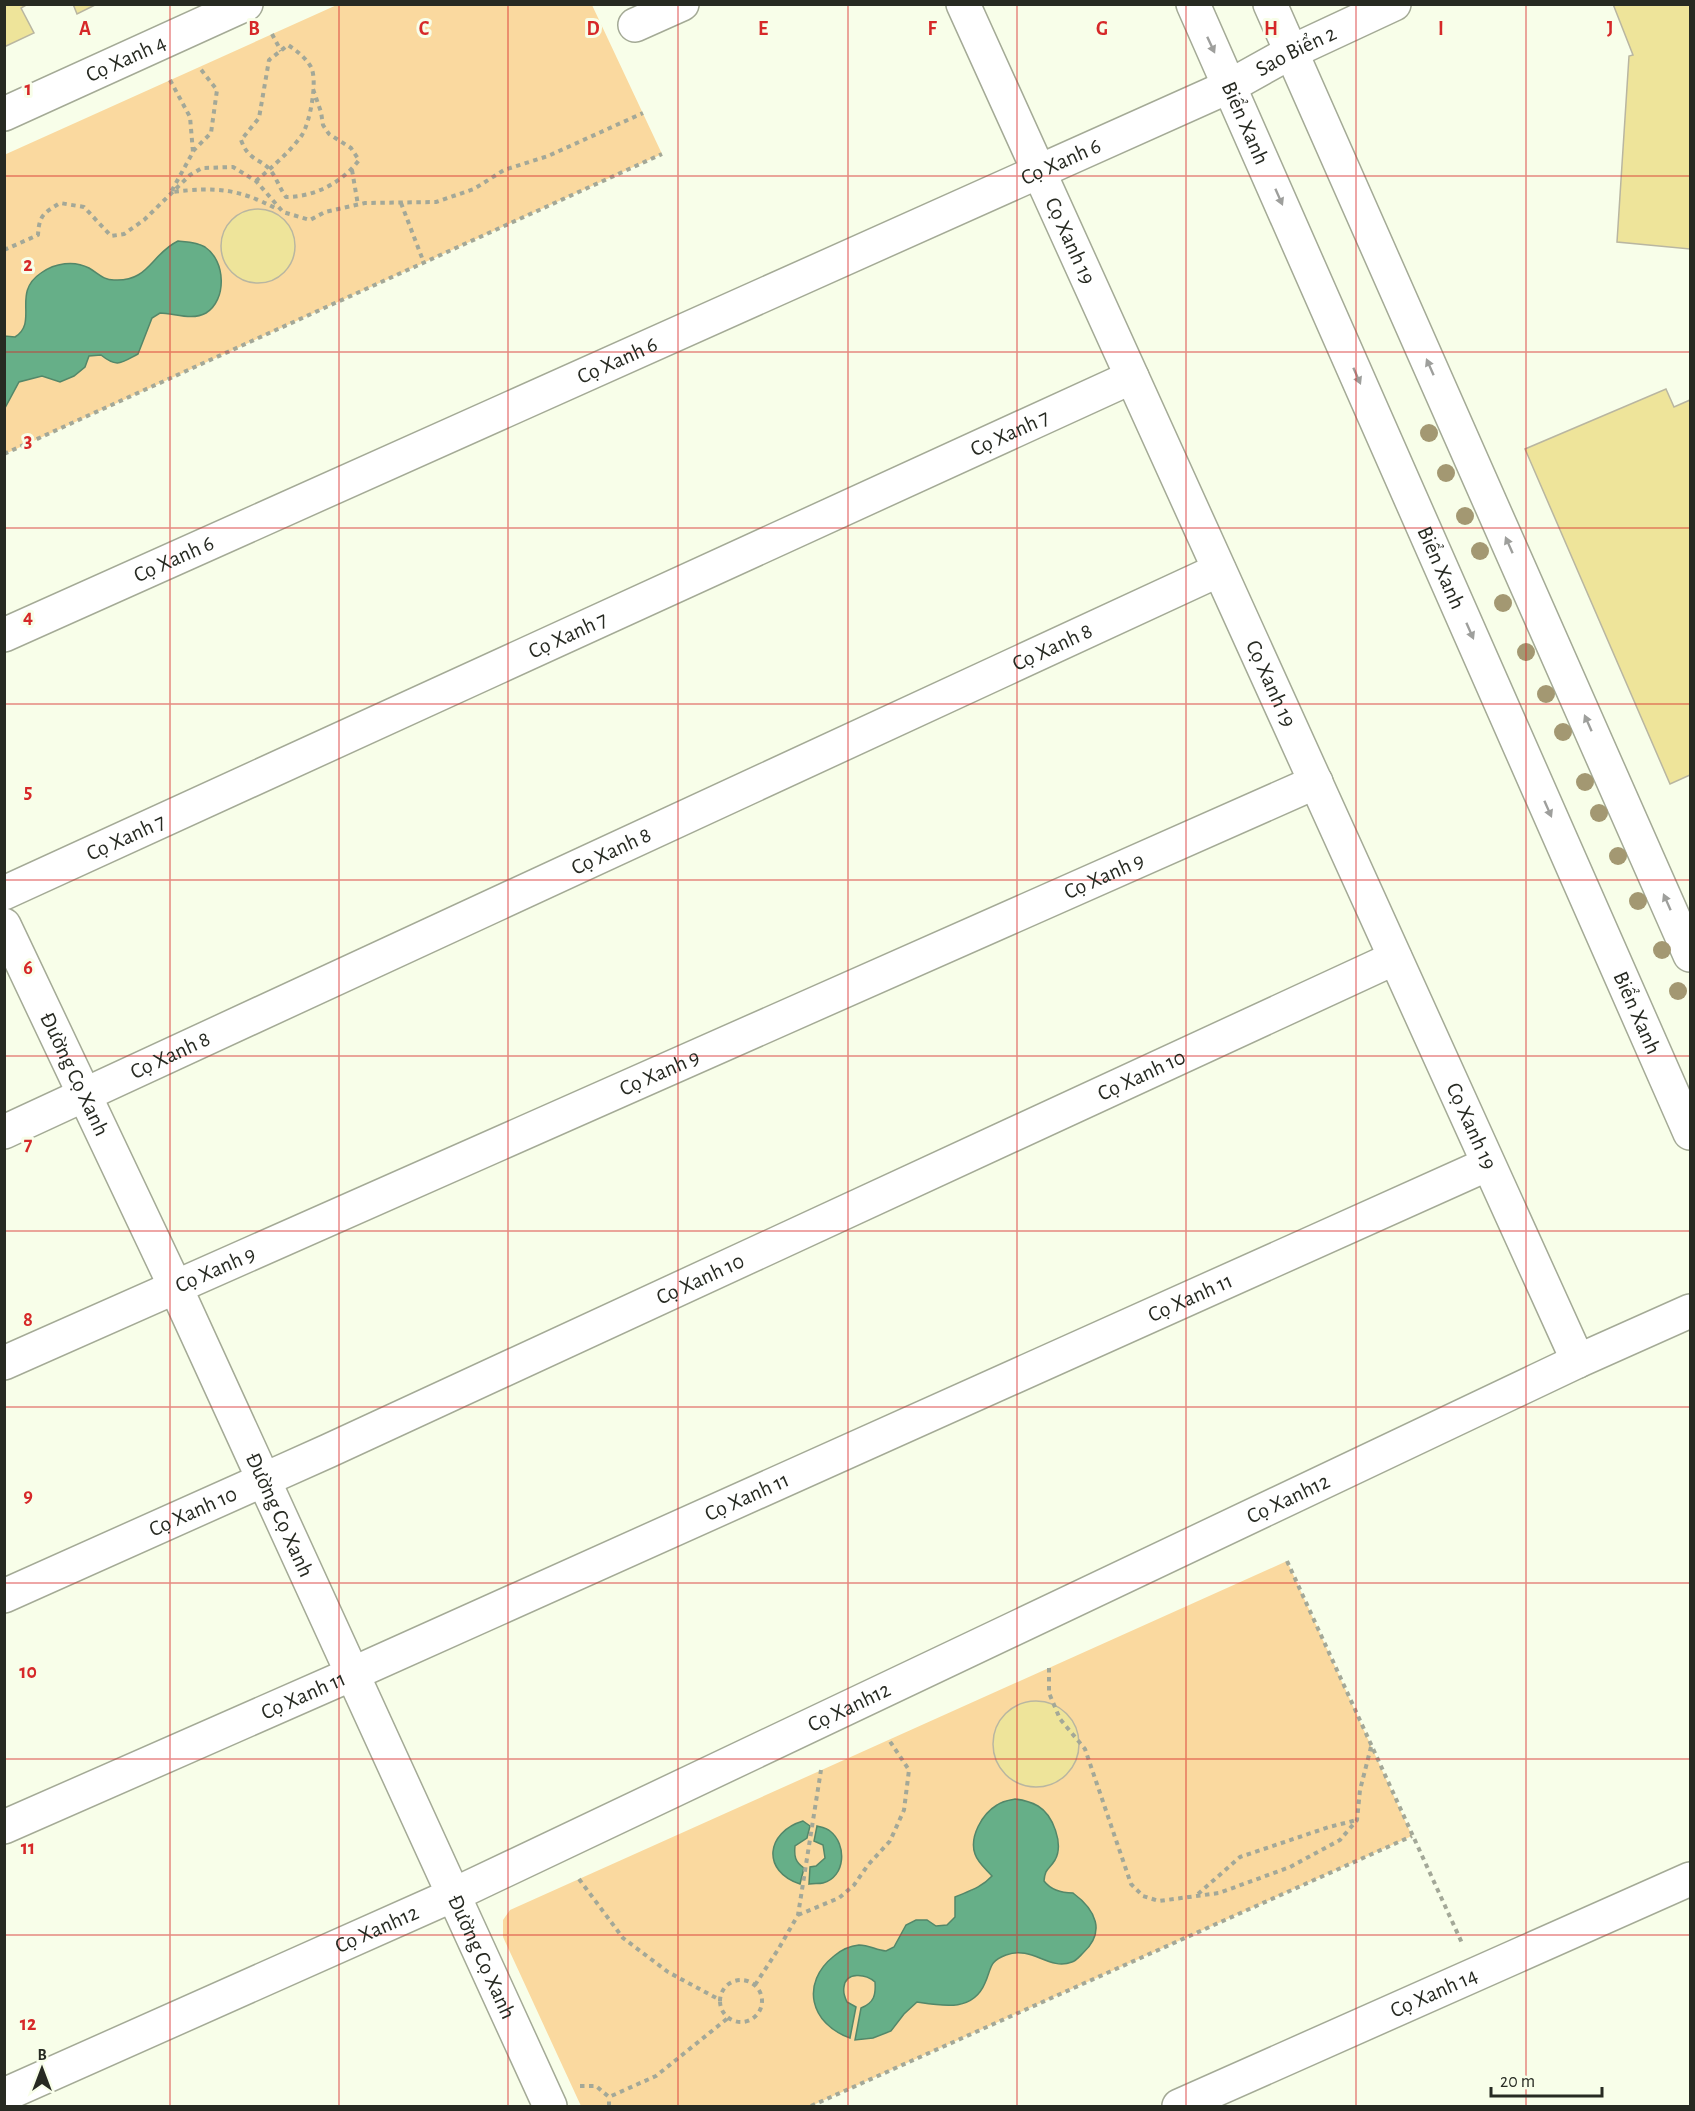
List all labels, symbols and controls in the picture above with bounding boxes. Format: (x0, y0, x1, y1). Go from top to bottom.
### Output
text: A (79, 19, 91, 39)
text: B (248, 19, 260, 39)
text: C (419, 19, 430, 39)
text: D (586, 19, 600, 39)
text: E (758, 19, 768, 39)
text: F (927, 19, 937, 39)
text: G (1096, 19, 1108, 39)
text: H (1264, 19, 1278, 39)
text: I (1438, 19, 1444, 39)
text: J (1607, 19, 1613, 39)
street label: Sao Biển 2 (1252, 22, 1339, 80)
street label: Cọ Xanh 4 (83, 31, 169, 86)
one-way arrow (1207, 37, 1216, 54)
street label: Biển Xanh (1218, 78, 1273, 168)
text: 1 (24, 79, 32, 99)
street label: Cọ Xanh 6 (1018, 134, 1104, 189)
one-way arrow (1274, 189, 1283, 206)
street label: Cọ Xanh 19 (1041, 194, 1099, 288)
text: 2 (23, 255, 33, 275)
street label: Cọ Xanh 6 (574, 333, 661, 388)
one-way arrow (1425, 357, 1435, 375)
one-way arrow (1352, 367, 1362, 385)
street label: Cọ Xanh 7 (967, 405, 1052, 460)
text: 3 (24, 431, 32, 451)
street label: Biển Xanh (1413, 523, 1469, 612)
street label: Cọ Xanh 6 (130, 532, 217, 586)
one-way arrow (1504, 535, 1514, 553)
text: 4 (23, 607, 33, 627)
street label: Cọ Xanh 7 (525, 608, 611, 663)
street label: Cọ Xanh 8 (1009, 619, 1096, 675)
one-way arrow (1465, 622, 1475, 640)
street label: Cọ Xanh 19 (1242, 637, 1300, 730)
one-way arrow (1583, 714, 1593, 732)
text: 5 (24, 782, 32, 802)
one-way arrow (1543, 801, 1553, 819)
street label: Cọ Xanh 7 (83, 810, 169, 865)
street label: Cọ Xanh 8 (568, 823, 654, 879)
street label: Cọ Xanh 9 (1061, 849, 1147, 903)
one-way arrow (1662, 892, 1672, 910)
text: 6 (23, 958, 33, 978)
street label: Biển Xanh (1609, 968, 1665, 1057)
street label: Đường Cọ Xanh (36, 1009, 113, 1139)
street label: Cọ Xanh 8 (127, 1027, 213, 1083)
street label: Cọ Xanh 9 (616, 1045, 703, 1100)
street label: Cọ Xanh 10 (1094, 1045, 1189, 1105)
street label: Cọ Xanh 19 (1442, 1079, 1501, 1173)
text: 7 (24, 1134, 33, 1154)
street label: Cọ Xanh 9 (172, 1242, 259, 1297)
street label: Cọ Xanh 10 (653, 1249, 747, 1309)
street label: Cọ Xanh 11 (1145, 1269, 1236, 1326)
text: 8 (23, 1310, 33, 1330)
street label: Đường Cọ Xanh (242, 1449, 318, 1580)
street label: Cọ Xanh 11 (701, 1468, 792, 1525)
street label: Cọ Xanh12 (1243, 1470, 1333, 1528)
street label: Cọ Xanh 10 (146, 1482, 240, 1541)
text: 9 (23, 1486, 33, 1506)
text: 10 (19, 1662, 37, 1682)
street label: Cọ Xanh 11 (258, 1667, 349, 1724)
street label: Cọ Xanh12 (804, 1678, 894, 1736)
text: 11 (21, 1838, 35, 1858)
street label: Đường Cọ Xanh (444, 1891, 520, 2022)
street label: Cọ Xanh12 (332, 1901, 422, 1957)
street label: Cọ Xanh 14 (1387, 1964, 1481, 2022)
text: 12 (20, 2014, 36, 2034)
north arrow (12, 2039, 72, 2099)
text: B (37, 2047, 47, 2063)
scale bar (1491, 2060, 1602, 2098)
text: 20 m (1500, 2073, 1535, 2091)

